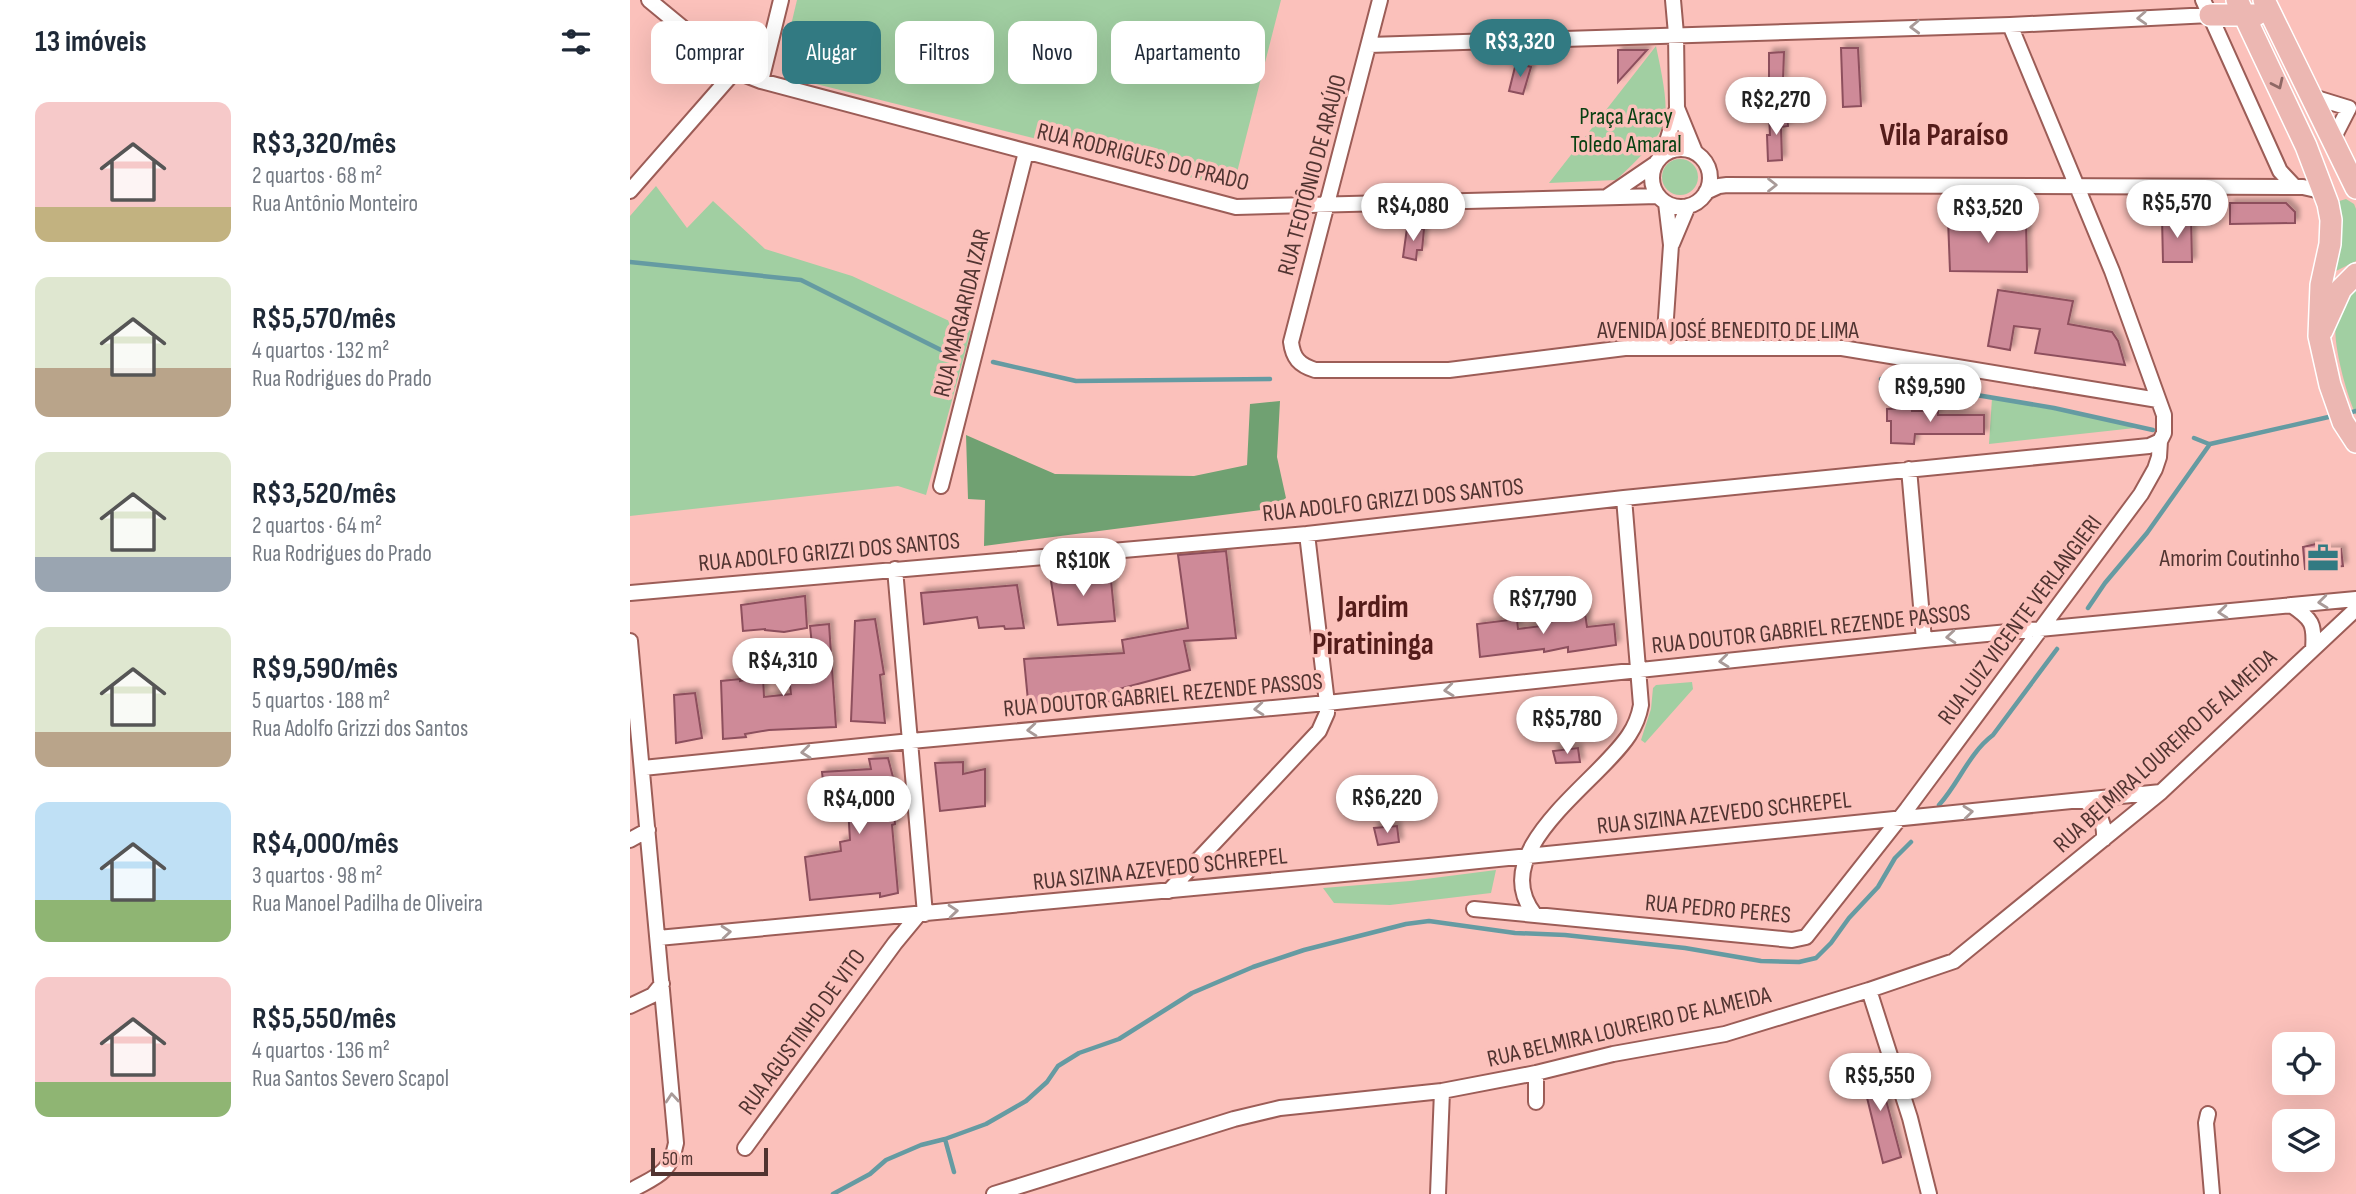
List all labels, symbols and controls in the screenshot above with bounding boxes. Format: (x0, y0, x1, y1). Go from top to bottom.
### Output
one-way arrow (2136, 10, 2147, 25)
pin: R$3,320 (1455, 20, 1585, 79)
one-way arrow (1909, 20, 1920, 35)
chip: Comprar (651, 21, 768, 84)
chip: Alugar (782, 21, 881, 84)
chip: Filtros (895, 21, 994, 84)
chip: Novo (1008, 21, 1097, 84)
chip: Apartamento (1111, 21, 1265, 84)
icon: filters (557, 23, 595, 61)
text: 13 imóveis (35, 24, 146, 60)
text: R$3,320 (1485, 28, 1555, 56)
street label: RUA TEOTÔNIO DE ARAÚJO (1271, 71, 1353, 279)
one-way arrow (2269, 76, 2283, 89)
pin: R$2,270 (1711, 78, 1841, 137)
text: R$2,270 (1741, 86, 1811, 114)
park label: Praça Aracy Toledo Amaral (1570, 102, 1682, 159)
district label: Vila Paraíso (1879, 116, 2009, 155)
street label: RUA RODRIGUES DO PRADO (1034, 117, 1252, 197)
text: R$3,320/mês (252, 126, 396, 162)
icon: home (91, 130, 175, 214)
text: 2 quartos · 68 m² (252, 162, 382, 190)
one-way arrow (1768, 177, 1778, 193)
pin: R$5,570 (2112, 180, 2242, 240)
pin: R$4,080 (1348, 184, 1478, 243)
pin: R$3,520 (1923, 186, 2053, 245)
text: R$5,570 (2142, 189, 2212, 217)
text: Rua Antônio Monteiro (252, 190, 418, 218)
text: R$4,080 (1377, 192, 1449, 220)
text: R$3,520 (1953, 194, 2023, 222)
street label: RUA MARGARIDA IZAR (927, 226, 997, 400)
text: R$5,570/mês (252, 301, 396, 337)
icon: home (91, 305, 175, 389)
street label: AVENIDA JOSÉ BENEDITO DE LIMA (1596, 316, 1860, 345)
text: 4 quartos · 132 m² (252, 337, 389, 365)
pin: R$9,590 (1865, 364, 1995, 424)
text: Rua Rodrigues do Prado (252, 365, 432, 393)
text: R$9,590 (1894, 373, 1966, 401)
street label: RUA ADOLFO GRIZZI DOS SANTOS (1261, 472, 1525, 528)
text: R$3,520/mês (252, 476, 396, 512)
icon: home (91, 480, 175, 564)
street label: RUA LUIZ VICENTE VERLANGIERI (1932, 510, 2108, 730)
text: 2 quartos · 64 m² (252, 512, 382, 540)
street label: RUA ADOLFO GRIZZI DOS SANTOS (697, 526, 961, 578)
pin: R$10K (1034, 538, 1132, 598)
text: Rua Rodrigues do Prado (252, 540, 432, 568)
office icon: Amorim Coutinho (2306, 541, 2340, 575)
place label: Amorim Coutinho (2159, 544, 2300, 573)
text: R$10K (1056, 547, 1110, 575)
pin: R$7,790 (1478, 576, 1608, 636)
text: R$7,790 (1509, 585, 1577, 613)
district label: Jardim Piratininga (1312, 588, 1434, 664)
one-way arrow (2318, 594, 2329, 609)
street label: RUA DOUTOR GABRIEL REZENDE PASSOS (1650, 598, 1972, 660)
one-way arrow (2217, 604, 2229, 619)
one-way arrow (1945, 629, 1956, 644)
pin: R$4,310 (718, 638, 848, 698)
street label: RUA BELMIRA LOUREIRO DE ALMEIDA (2047, 643, 2283, 859)
text: R$4,310 (748, 647, 818, 675)
text: R$9,590/mês (252, 651, 398, 687)
one-way arrow (1718, 653, 1730, 668)
icon: home (91, 655, 175, 739)
street label: RUA DOUTOR GABRIEL REZENDE PASSOS (1002, 667, 1324, 723)
one-way arrow (1444, 682, 1455, 697)
text: 5 quartos · 188 m² (252, 687, 390, 715)
pin: R$5,780 (1502, 696, 1632, 756)
one-way arrow (1253, 701, 1264, 716)
text: R$5,780 (1532, 705, 1602, 733)
text: Rua Adolfo Grizzi dos Santos (252, 715, 468, 743)
one-way arrow (1027, 722, 1038, 737)
one-way arrow (800, 744, 811, 759)
pin: R$4,000 (794, 776, 924, 836)
pin: R$6,220 (1322, 776, 1452, 835)
text: R$6,220 (1352, 784, 1422, 812)
text: R$4,000 (823, 785, 895, 813)
street label: RUA SIZINA AZEVEDO SCHREPEL (1595, 785, 1853, 841)
one-way arrow (1962, 804, 1974, 819)
text: R$4,000/mês (252, 826, 399, 862)
icon: home (91, 830, 175, 914)
street label: RUA SIZINA AZEVEDO SCHREPEL (1031, 841, 1289, 897)
text: 3 quartos · 98 m² (252, 862, 383, 890)
street label: RUA PEDRO PERES (1644, 888, 1792, 930)
text: Rua Manoel Padilha de Oliveira (252, 890, 483, 918)
one-way arrow (948, 904, 959, 919)
one-way arrow (721, 925, 732, 940)
street label: RUA AGUSTINHO DE VITO (732, 943, 872, 1121)
street label: RUA BELMIRA LOUREIRO DE ALMEIDA (1484, 980, 1774, 1074)
text: R$5,550/mês (252, 1001, 396, 1037)
icon: home (91, 1005, 175, 1089)
map controls (2272, 1032, 2335, 1172)
button: locate (2272, 1032, 2335, 1095)
text: 4 quartos · 136 m² (252, 1037, 390, 1065)
pin: R$5,550 (1815, 1054, 1945, 1113)
text: R$5,550 (1845, 1062, 1915, 1090)
text: Rua Santos Severo Scapol (252, 1065, 449, 1093)
one-way arrow (665, 1092, 680, 1103)
button: layers (2272, 1109, 2335, 1172)
scale bar (651, 1145, 768, 1177)
text: 50 m (662, 1148, 693, 1171)

